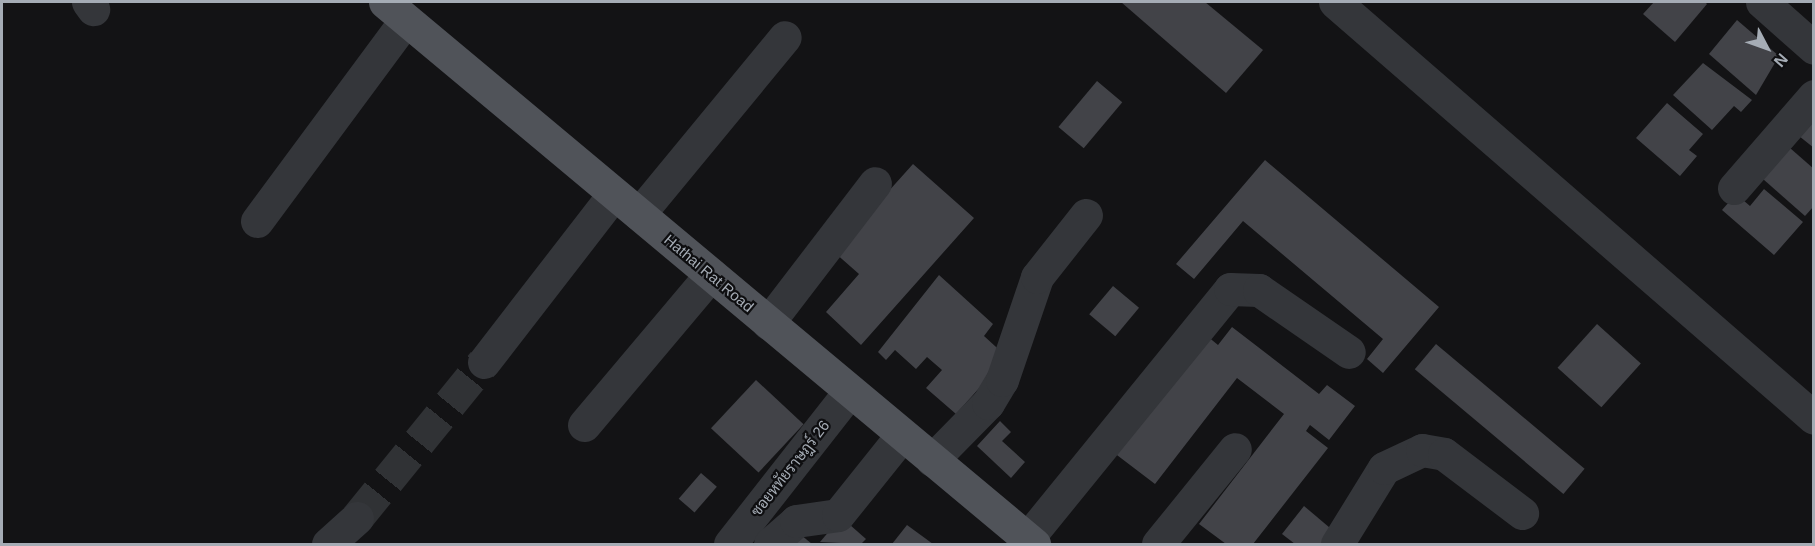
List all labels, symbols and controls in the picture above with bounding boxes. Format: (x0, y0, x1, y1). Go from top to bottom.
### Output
north arrow (1737, 18, 1797, 78)
text: N (1771, 50, 1791, 70)
street label: Hathai Rat Road (661, 230, 757, 316)
street label: ซอยหทัยราษฎร์ 26 (747, 417, 833, 519)

